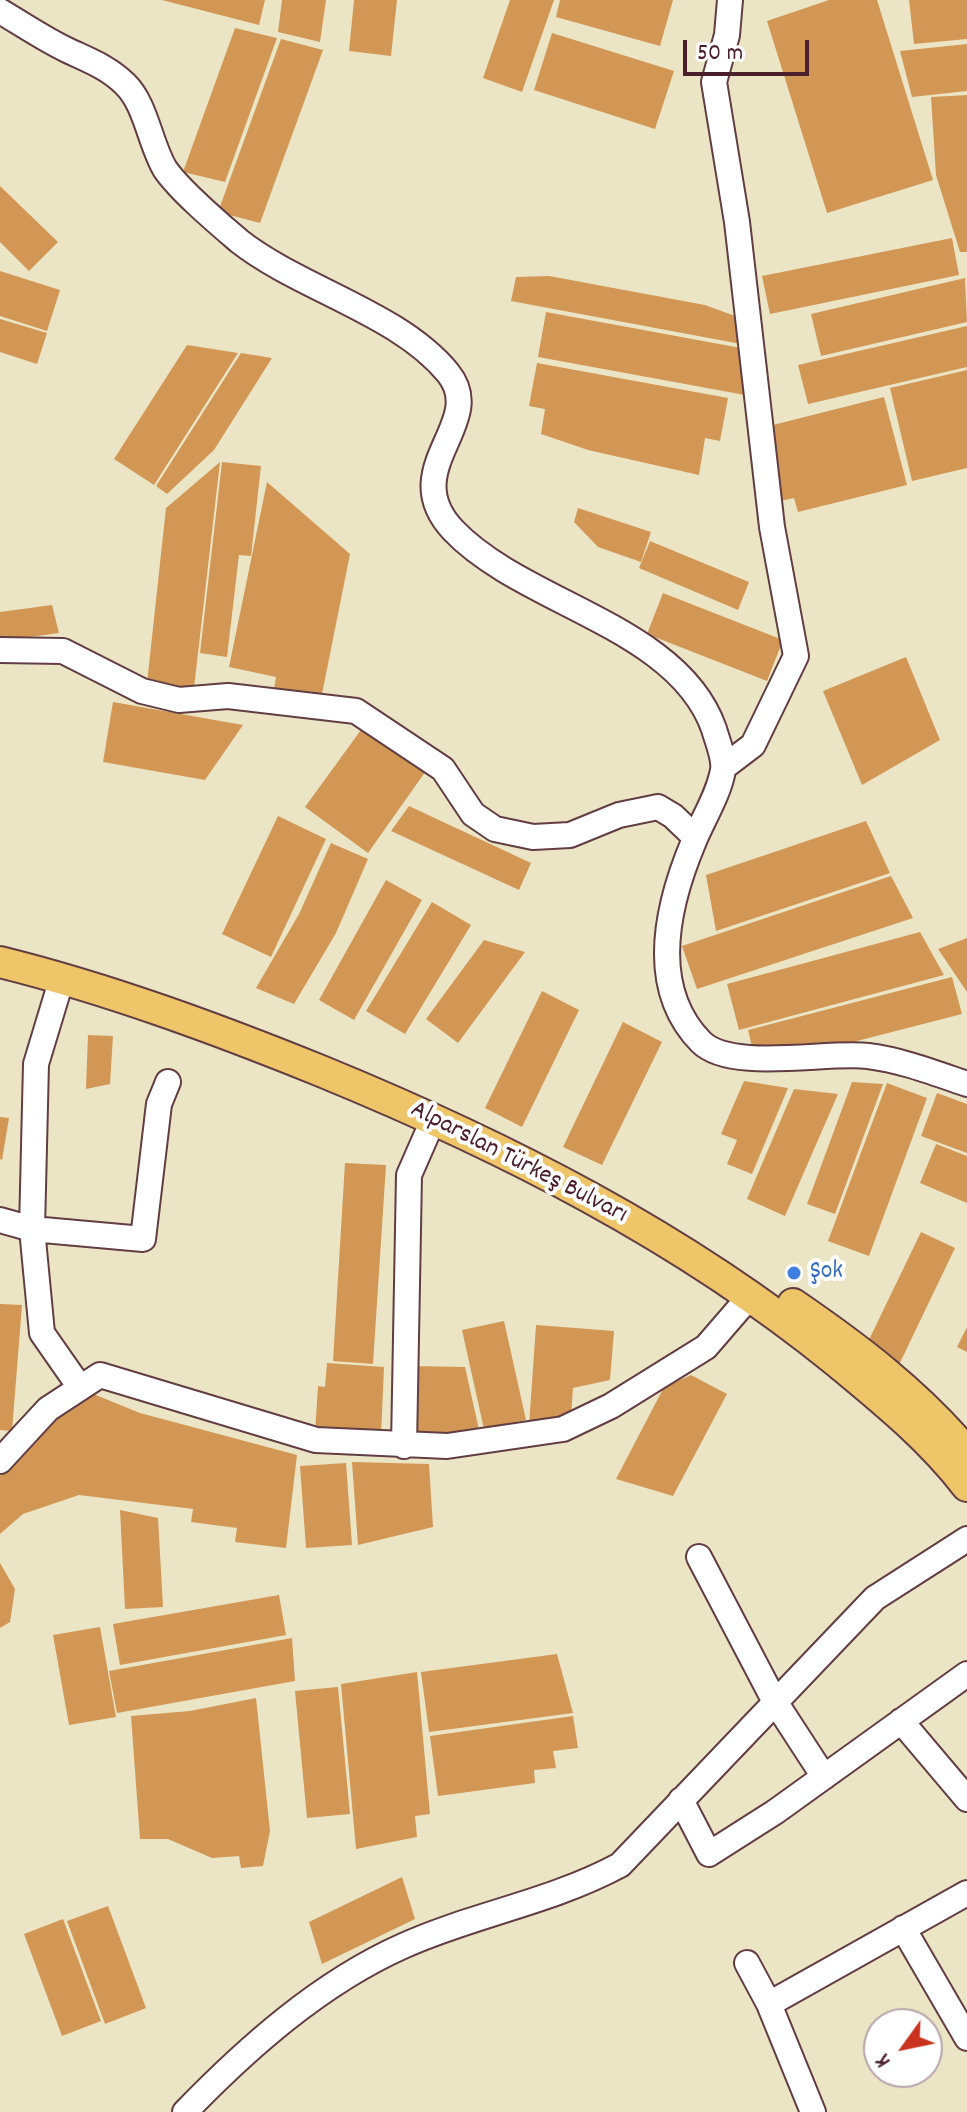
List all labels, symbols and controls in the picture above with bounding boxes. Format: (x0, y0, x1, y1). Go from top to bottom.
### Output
scale bar (687, 24, 813, 74)
text: 50 m (697, 37, 743, 71)
street label: Alparslan Türkeş Bulvarı (404, 1096, 632, 1232)
place label: Şok (810, 1257, 843, 1289)
marker: Şok (785, 1264, 803, 1282)
north arrow (863, 2008, 943, 2088)
text: K (868, 2048, 900, 2073)

